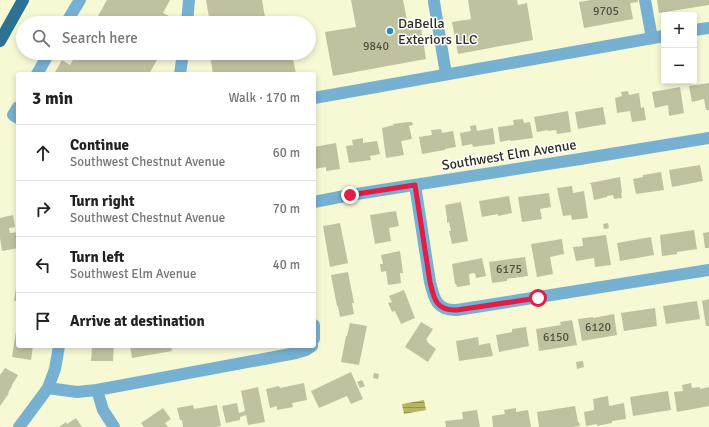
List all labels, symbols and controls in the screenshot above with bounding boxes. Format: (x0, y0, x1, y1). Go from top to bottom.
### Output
house number: 9705 (593, 4, 619, 19)
map controls (661, 12, 697, 84)
button: + (661, 12, 697, 48)
place label: DaBella Exteriors LLC (398, 15, 478, 48)
search box (16, 16, 316, 60)
marker: DaBella Exteriors LLC (385, 26, 395, 36)
icon: search (30, 27, 52, 49)
text: Search here (62, 29, 138, 47)
house number: 9840 (363, 39, 389, 54)
button: − (661, 48, 697, 84)
text: 3 min (32, 88, 73, 109)
text: Walk · 170 m (229, 90, 300, 106)
text: Continue (70, 136, 129, 154)
street label: Southwest Elm Avenue (440, 136, 578, 174)
icon: ahead (32, 142, 54, 164)
text: 60 m (273, 145, 300, 161)
text: Southwest Chestnut Avenue (70, 154, 225, 170)
route end (341, 186, 359, 204)
text: Turn right (70, 192, 135, 210)
icon: right (32, 198, 54, 220)
text: 70 m (273, 201, 300, 217)
text: Southwest Chestnut Avenue (70, 210, 225, 226)
text: Turn left (70, 248, 124, 266)
icon: left (32, 254, 54, 276)
text: 40 m (273, 257, 300, 273)
house number: 6175 (496, 262, 522, 277)
text: Southwest Elm Avenue (70, 266, 196, 282)
route start (529, 289, 547, 307)
icon: arrive (32, 310, 54, 332)
text: Arrive at destination (70, 312, 205, 330)
house number: 6120 (585, 320, 611, 335)
house number: 6150 (543, 330, 569, 345)

